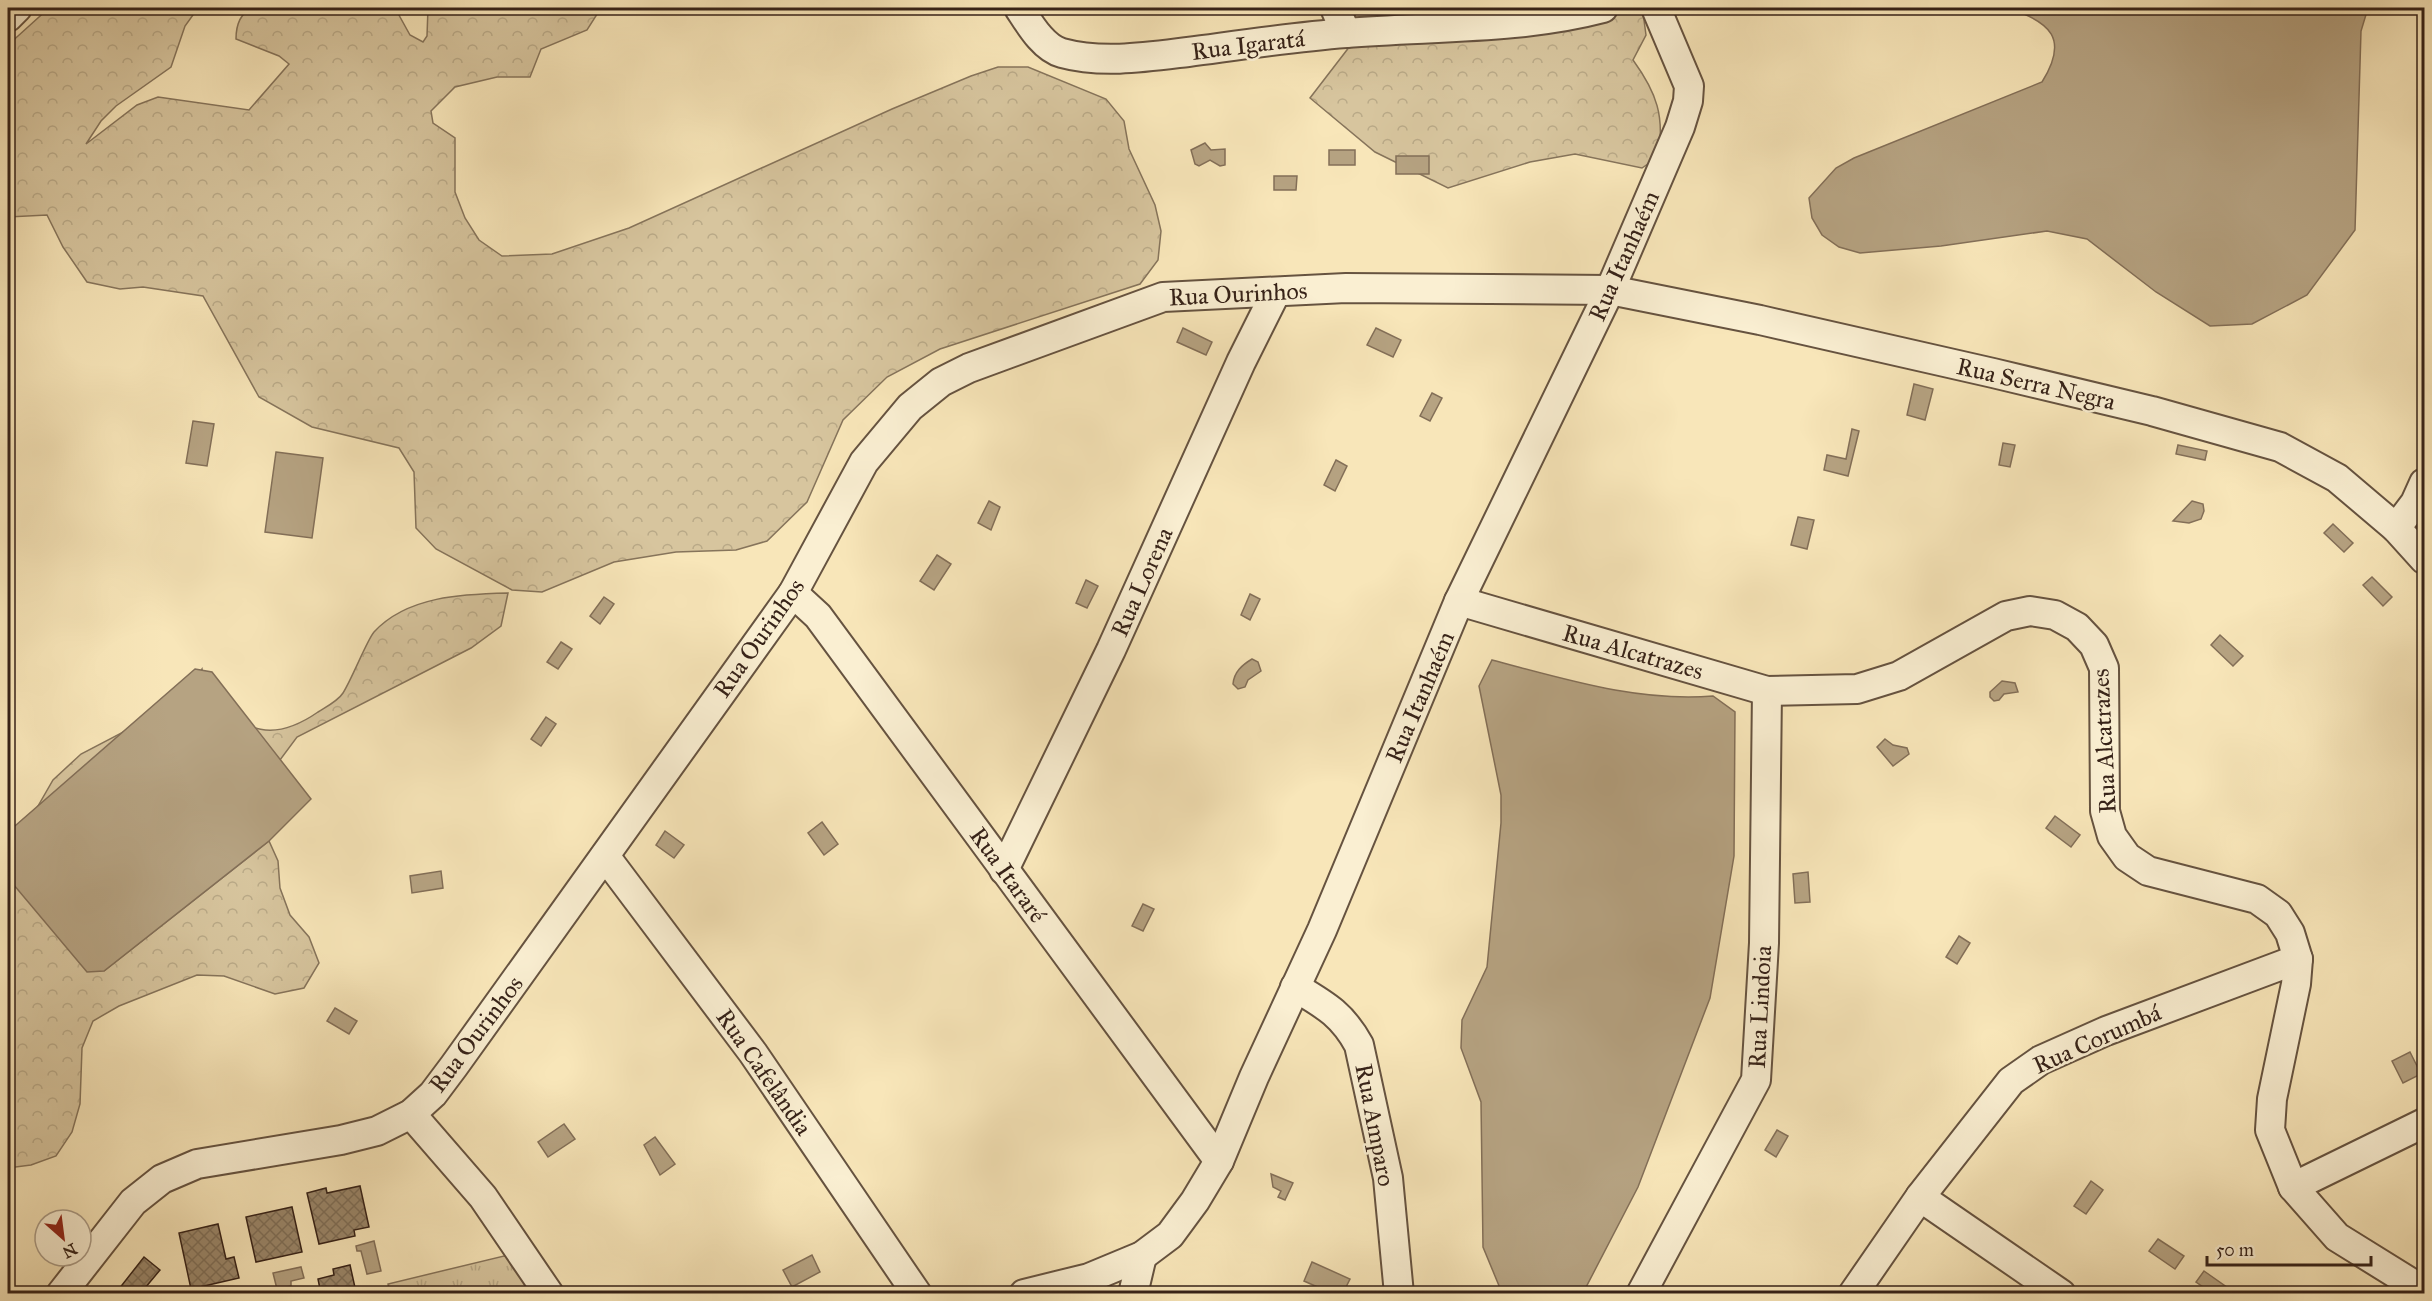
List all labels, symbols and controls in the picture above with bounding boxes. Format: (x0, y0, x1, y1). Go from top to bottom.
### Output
street label: Rua Igaratá (1190, 23, 1307, 67)
street label: Rua Itanhaém (1582, 186, 1666, 326)
street label: Rua Ourinhos (1168, 275, 1308, 313)
street label: Rua Serra Negra (1954, 351, 2119, 417)
street label: Rua Lorena (1105, 522, 1180, 641)
street label: Rua Ourinhos (707, 573, 811, 703)
street label: Rua Alcatrazes (1559, 618, 1707, 686)
street label: Rua Itanhaém (1379, 627, 1461, 767)
street label: Rua Alcatrazes (2085, 668, 2123, 814)
street label: Rua Itararé (963, 821, 1053, 929)
street label: Rua Lindoia (1742, 944, 1778, 1069)
street label: Rua Ourinhos (422, 970, 530, 1098)
street label: Rua Corumbá (2028, 997, 2166, 1081)
street label: Rua Cafelândia (709, 1003, 819, 1142)
street label: Rua Amparo (1348, 1061, 1402, 1189)
north arrow (33, 1208, 93, 1268)
scale bar (2207, 1229, 2370, 1267)
text: N (59, 1239, 80, 1263)
text: 50 m (2216, 1239, 2254, 1261)

